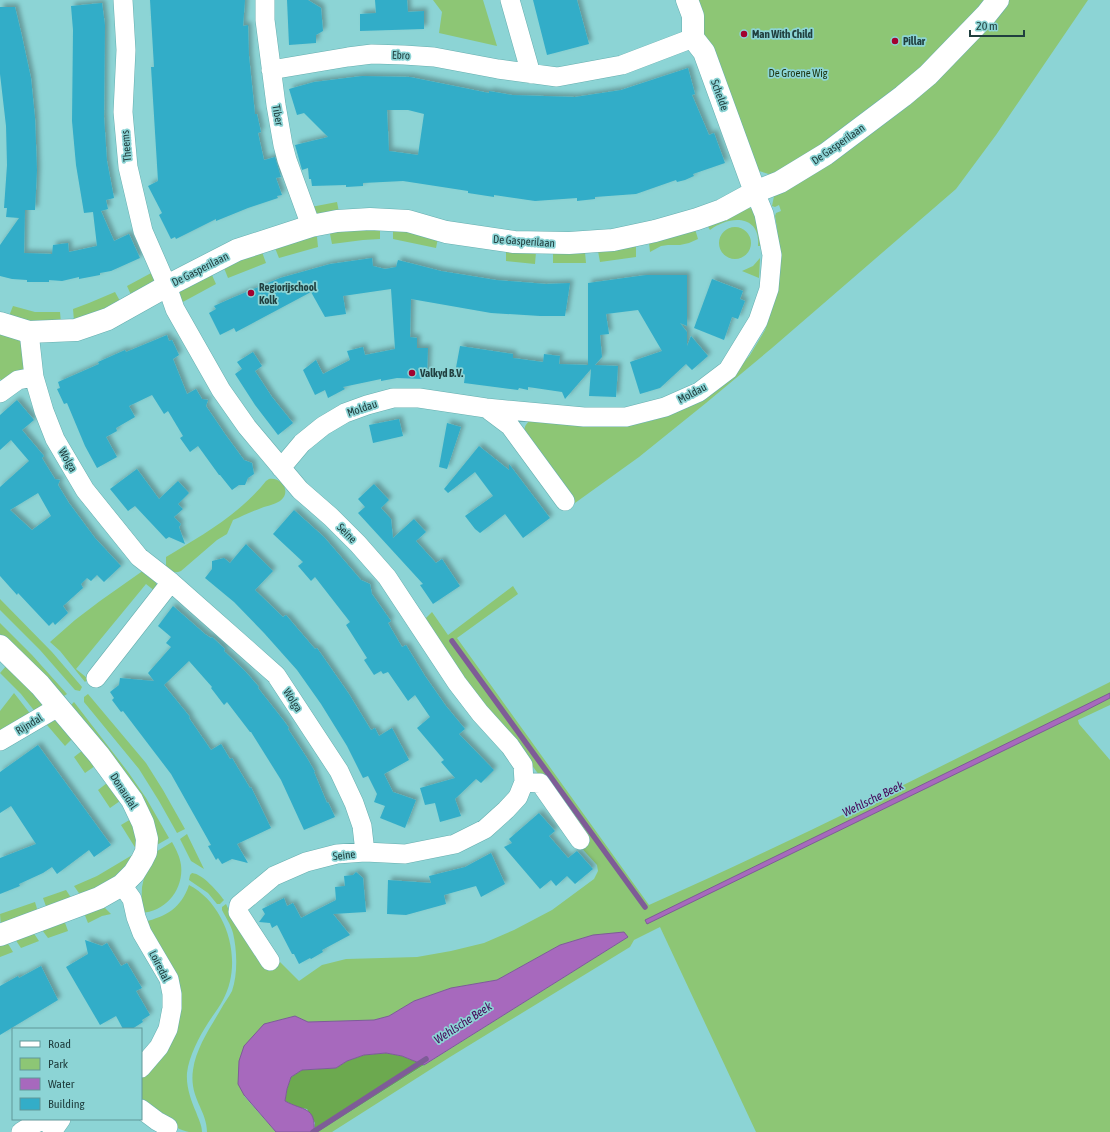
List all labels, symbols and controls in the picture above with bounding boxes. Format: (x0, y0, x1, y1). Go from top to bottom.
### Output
scale bar (970, 12, 1024, 38)
text: 20 m (976, 19, 998, 33)
place label: Man With Child (752, 28, 813, 40)
marker: Man With Child (739, 29, 749, 39)
place label: Pillar (903, 35, 926, 47)
marker: Pillar (890, 36, 900, 46)
street label: Ebro (392, 49, 410, 61)
park label: De Groene Wig (769, 67, 828, 79)
street label: Schelde (709, 78, 731, 112)
street label: Tiber (270, 104, 286, 127)
street label: De Gasperilaan (809, 121, 867, 167)
street label: Theems (119, 130, 133, 162)
street label: De Gasperilaan (493, 233, 555, 249)
street label: De Gasperilaan (170, 250, 230, 288)
place label: Regiorijschool Kolk (259, 281, 318, 306)
marker: Regiorijschool Kolk (246, 288, 256, 298)
place label: Valkyd B.V. (419, 367, 463, 379)
marker: Valkyd B.V. (407, 368, 417, 378)
street label: Moldau (675, 380, 709, 406)
street label: Moldau (345, 397, 379, 419)
street label: Wolga (57, 446, 79, 474)
street label: Seine (335, 521, 359, 545)
street label: Wolga (281, 686, 305, 714)
street label: Rijndal (13, 711, 45, 737)
street label: Donaudal (108, 771, 140, 811)
water label: Wehlsche Beek (840, 778, 906, 820)
street label: Seine (332, 848, 356, 862)
street label: Loiredal (147, 948, 173, 984)
water label: Wehlsche Beek (432, 999, 495, 1047)
legend (12, 1028, 142, 1120)
text: Road (48, 1037, 71, 1051)
text: Park (48, 1057, 69, 1071)
text: Water (48, 1077, 75, 1091)
text: Building (48, 1097, 86, 1111)

